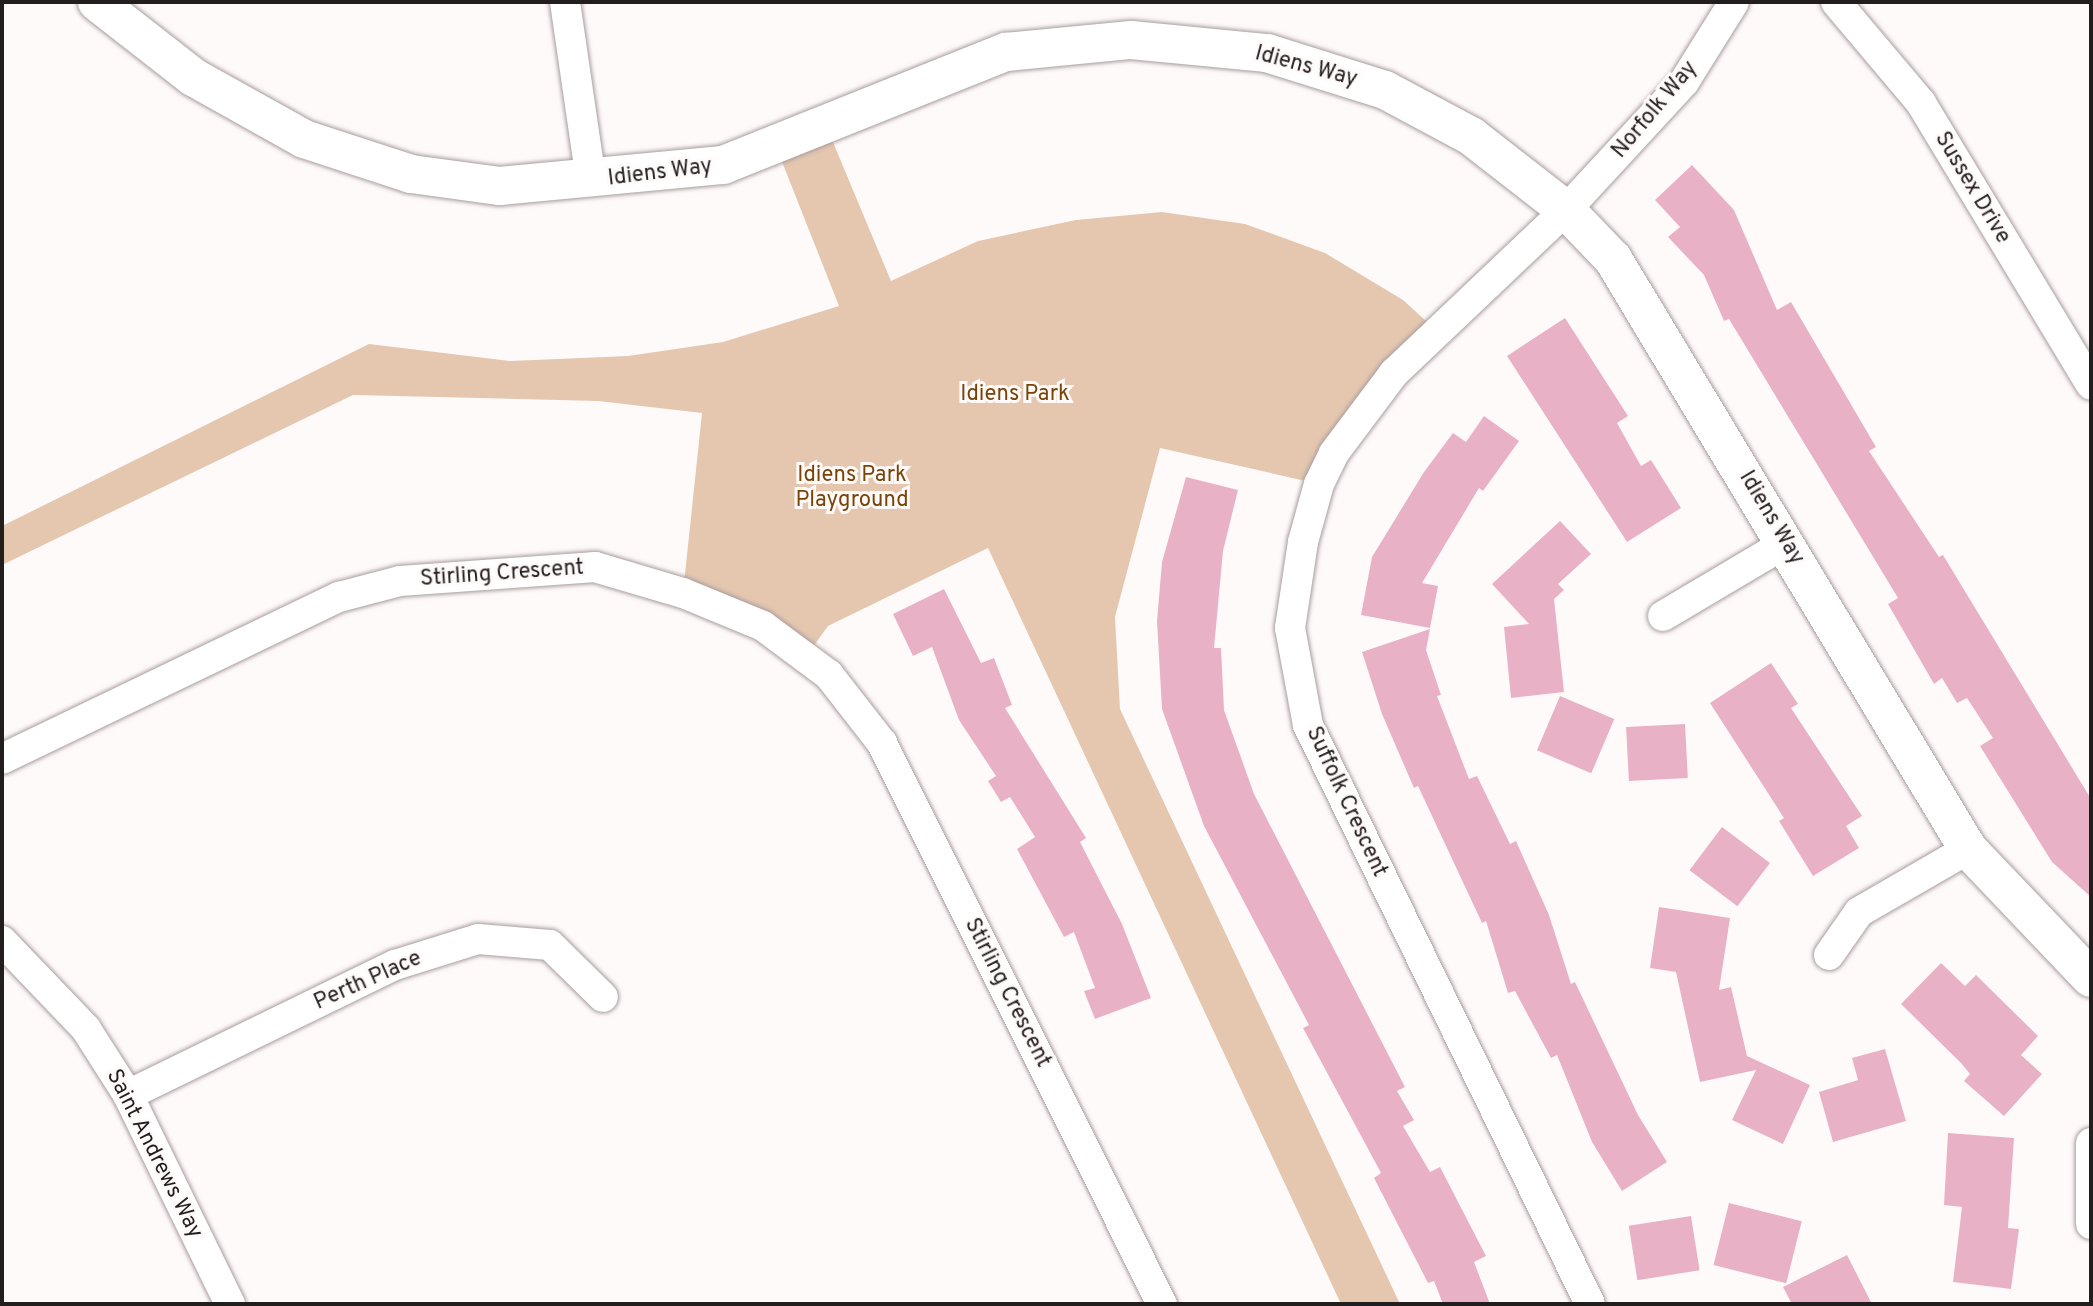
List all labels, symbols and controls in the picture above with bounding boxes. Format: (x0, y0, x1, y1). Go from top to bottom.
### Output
street label: Idiens Way (1252, 41, 1360, 93)
street label: Norfolk Way (1607, 56, 1703, 164)
street label: Sussex Drive (1928, 127, 2016, 249)
street label: Idiens Way (606, 153, 714, 193)
park label: Idiens Park (960, 382, 1070, 408)
park label: Idiens Park Playground (795, 462, 909, 514)
street label: Idiens Way (1733, 466, 1809, 570)
street label: Stirling Crescent (419, 555, 585, 593)
street label: Suffolk Crescent (1300, 723, 1392, 881)
street label: Stirling Crescent (958, 914, 1056, 1072)
street label: Perth Place (310, 946, 426, 1016)
street label: Saint Andrews Way (100, 1064, 208, 1244)

